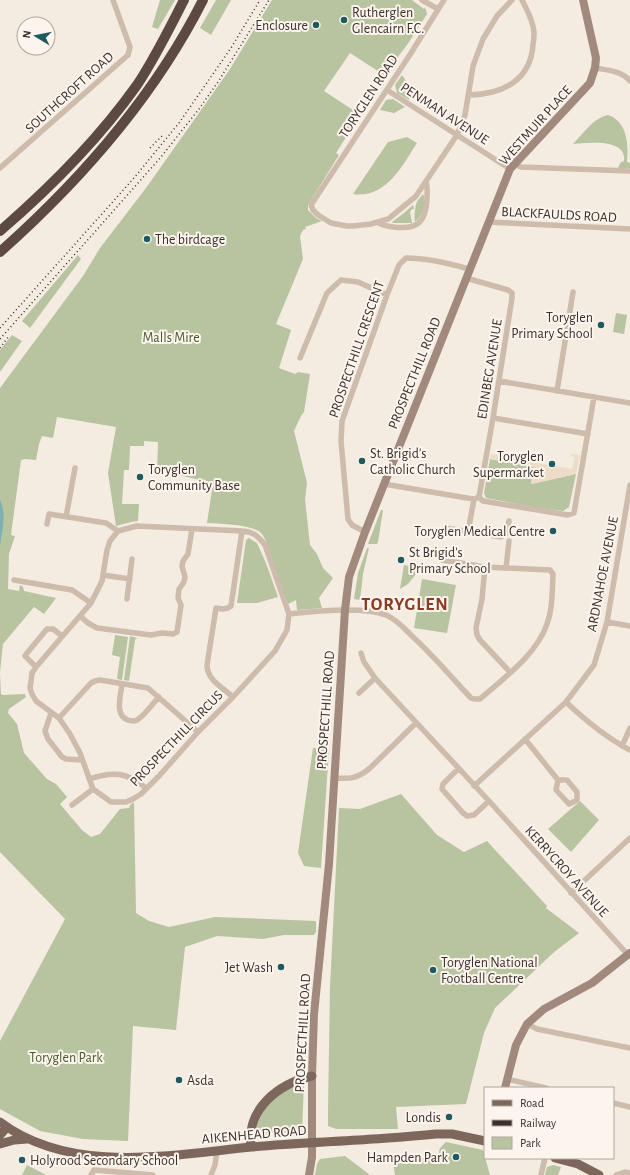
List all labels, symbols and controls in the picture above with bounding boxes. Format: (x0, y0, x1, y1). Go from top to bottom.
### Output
place label: Rutherglen Glencairn F.C. (352, 6, 424, 36)
marker: Rutherglen Glencairn F.C. (339, 15, 349, 25)
north arrow (16, 16, 56, 56)
place label: Enclosure (255, 19, 308, 33)
marker: Enclosure (311, 20, 321, 30)
text: N (21, 30, 33, 39)
street label: SOUTHCROFT ROAD (23, 50, 116, 136)
street label: TORYGLEN ROAD (337, 53, 401, 141)
street label: PENMAN AVENUE (398, 80, 491, 148)
street label: WESTMUIR PLACE (497, 83, 575, 168)
street label: BLACKFAULDS ROAD (501, 205, 617, 225)
place label: The birdcage (155, 233, 225, 247)
marker: The birdcage (142, 234, 152, 244)
street label: PROSPECTHILL CRESCENT (327, 279, 387, 420)
place label: Toryglen Primary School (511, 311, 593, 341)
street label: PROSPECTHILL ROAD (386, 316, 444, 431)
street label: EDINBEG AVENUE (475, 318, 505, 420)
marker: Toryglen Primary School (596, 320, 606, 330)
park label: Malls Mire (142, 331, 200, 345)
place label: St. Brigid's Catholic Church (370, 447, 456, 477)
place label: Toryglen Supermarket (473, 450, 545, 480)
marker: St. Brigid's Catholic Church (357, 456, 367, 466)
marker: Toryglen Supermarket (547, 459, 557, 469)
place label: Toryglen Community Base (148, 463, 240, 493)
marker: Toryglen Community Base (135, 472, 145, 482)
street label: ARDNAHOE AVENUE (585, 515, 621, 633)
place label: Toryglen Medical Centre (414, 525, 545, 539)
marker: Toryglen Medical Centre (548, 526, 558, 536)
place label: St Brigid's Primary School (409, 546, 491, 576)
marker: St Brigid's Primary School (396, 555, 406, 565)
district label: TORYGLEN (361, 596, 449, 614)
street label: PROSPECTHILL ROAD (315, 650, 337, 770)
street label: PROSPECTHILL CIRCUS (128, 688, 226, 789)
street label: KERRYCROY AVENUE (522, 824, 611, 920)
place label: Toryglen National Football Centre (441, 956, 538, 986)
place label: Jet Wash (225, 961, 273, 975)
marker: Jet Wash (276, 962, 286, 972)
marker: Toryglen National Football Centre (428, 965, 438, 975)
street label: PROSPECTHILL ROAD (293, 973, 313, 1093)
park label: Toryglen Park (29, 1051, 103, 1065)
place label: Asda (187, 1074, 215, 1088)
marker: Asda (174, 1075, 184, 1085)
legend (484, 1087, 614, 1159)
text: Road (520, 1097, 544, 1109)
place label: Londis (406, 1111, 441, 1125)
marker: Londis (444, 1112, 454, 1122)
text: Railway (520, 1117, 556, 1130)
street label: AIKENHEAD ROAD (201, 1123, 307, 1147)
text: Park (520, 1137, 541, 1149)
place label: Hampden Park (367, 1151, 449, 1165)
marker: Hampden Park (451, 1152, 461, 1162)
place label: Holyrood Secondary School (30, 1154, 178, 1168)
marker: Holyrood Secondary School (17, 1155, 27, 1165)

